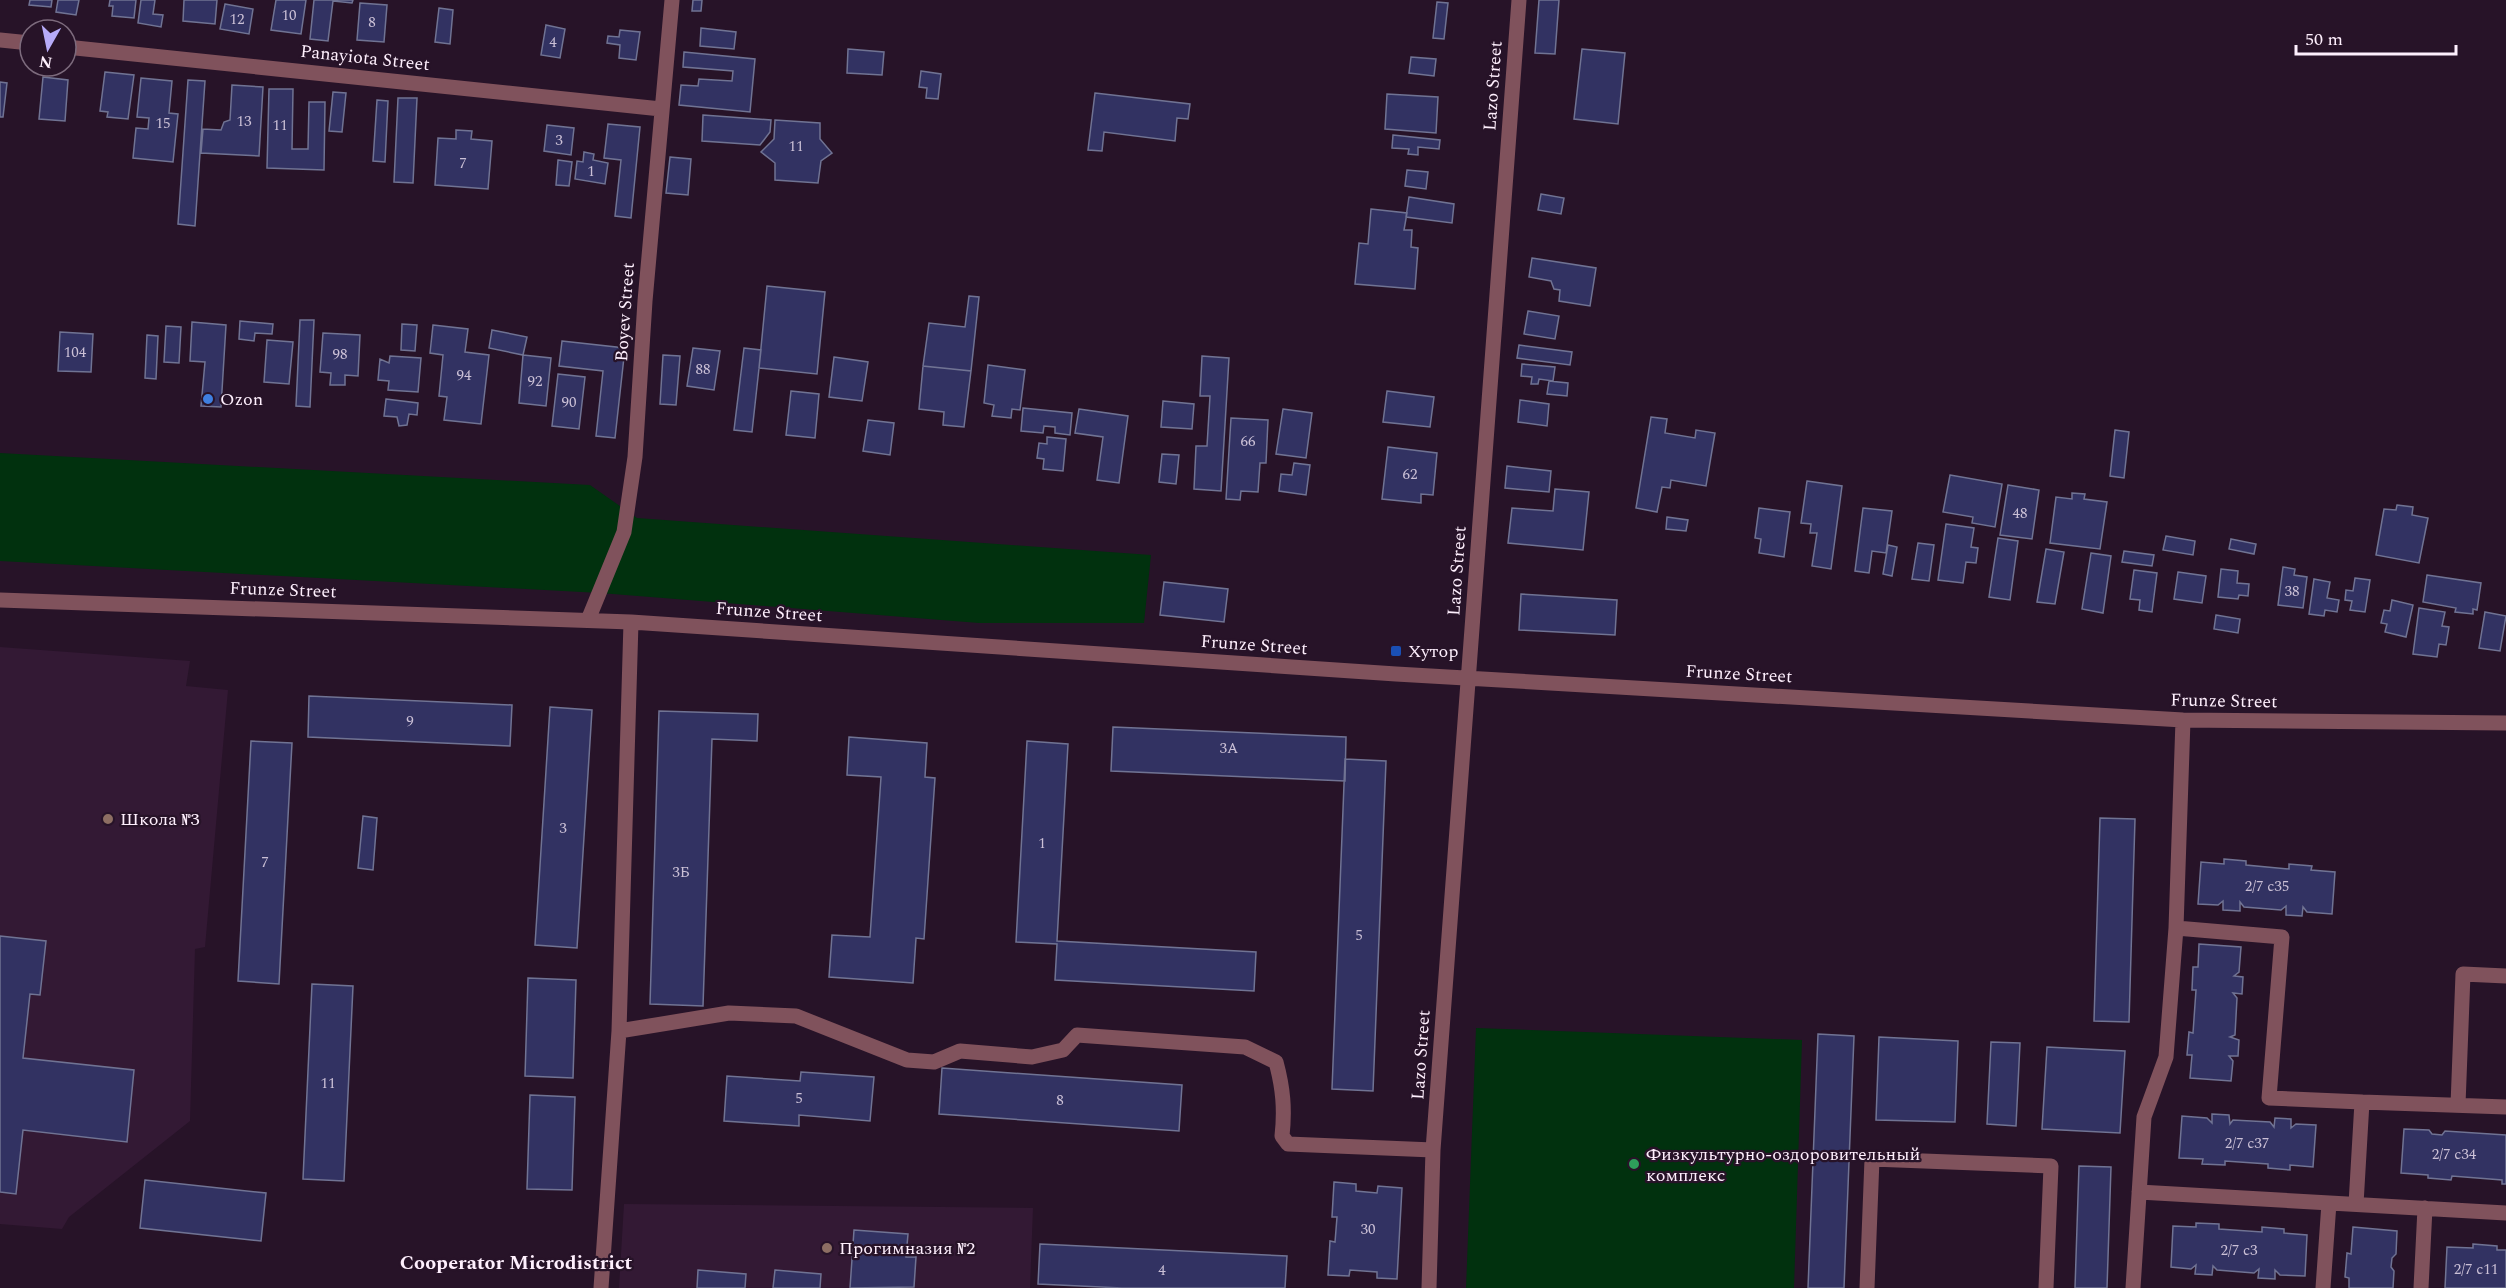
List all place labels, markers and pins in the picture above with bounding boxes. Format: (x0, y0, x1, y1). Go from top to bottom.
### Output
place label: Ozon (220, 386, 263, 413)
marker: Ozon (201, 392, 215, 406)
place label: Хутор (1408, 638, 1458, 665)
marker: Хутор (1389, 644, 1403, 658)
place label: Школа №3 (120, 806, 199, 833)
marker: Школа №3 (101, 812, 115, 826)
place label: Физкультурно-оздоровительный комплекс (1646, 1141, 1920, 1189)
marker: Физкультурно-оздоровительный комплекс (1627, 1157, 1641, 1171)
place label: Прогимназия №2 (839, 1235, 975, 1262)
marker: Прогимназия №2 (820, 1241, 834, 1255)

